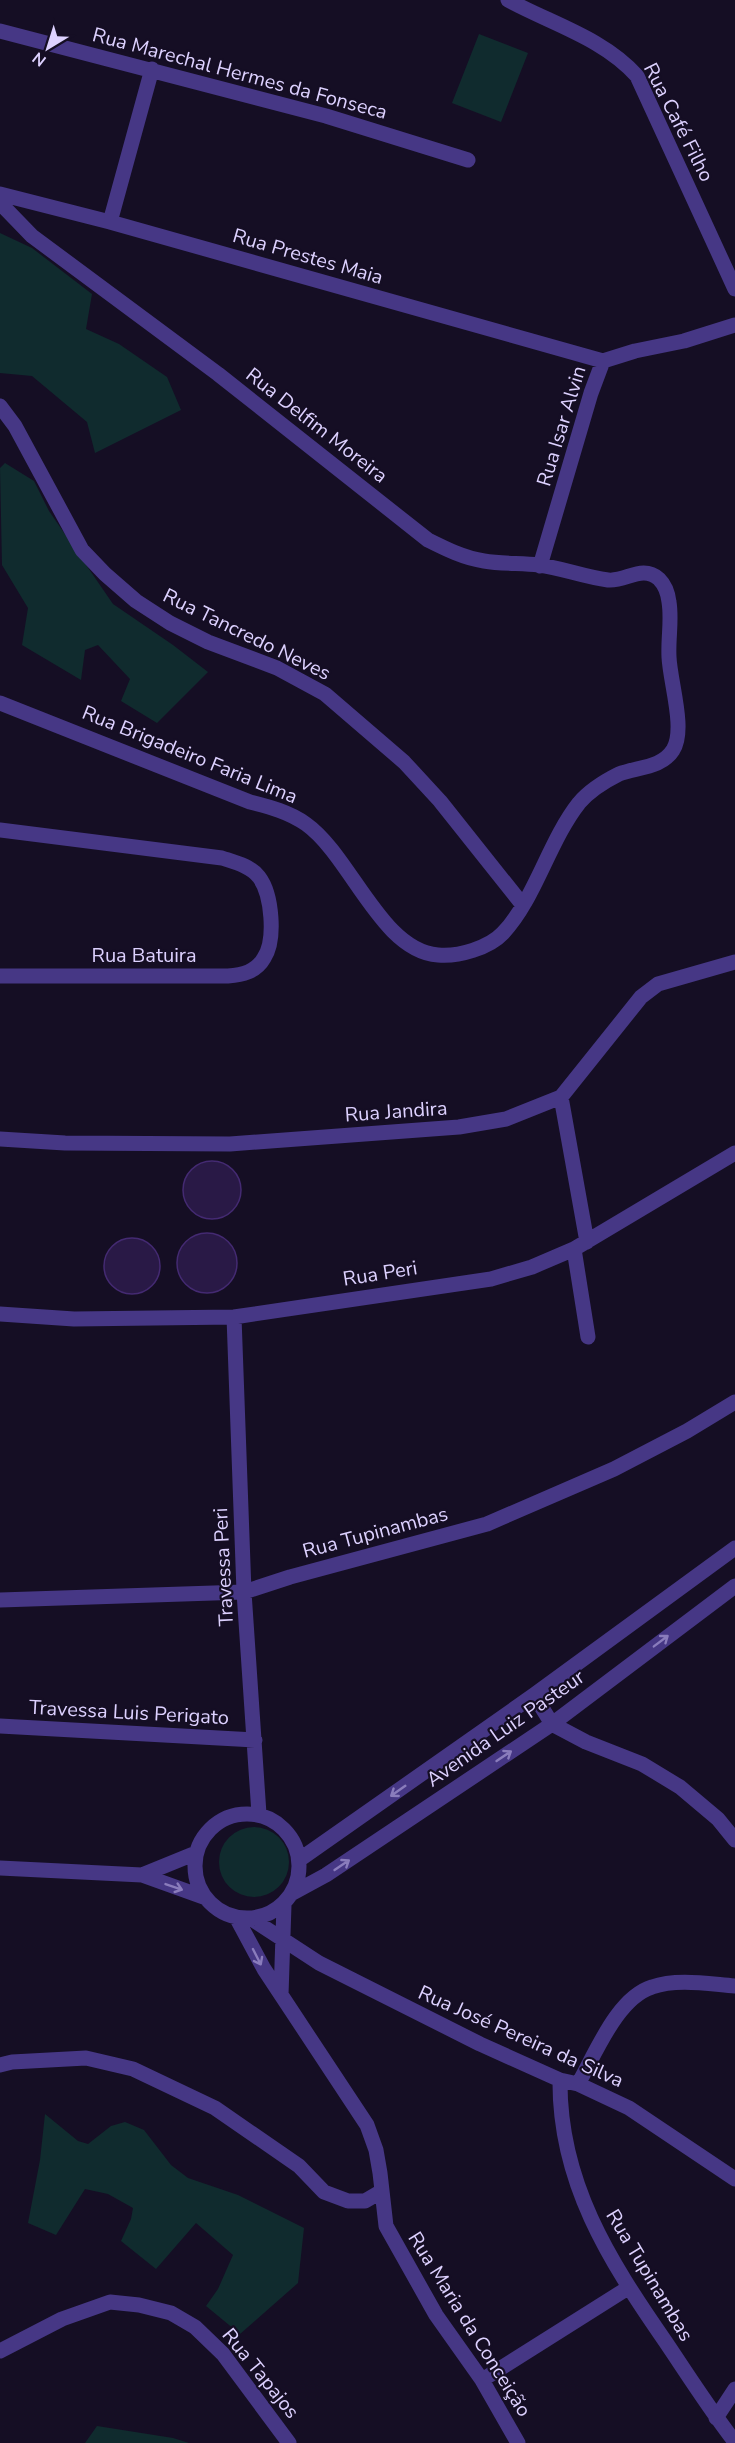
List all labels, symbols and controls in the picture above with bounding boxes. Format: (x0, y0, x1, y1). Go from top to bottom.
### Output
north arrow (18, 18, 78, 78)
street label: Rua Marechal Hermes da Fonseca (90, 21, 390, 126)
text: N (28, 47, 51, 71)
street label: Rua Café Filho (637, 58, 720, 186)
street label: Rua Prestes Maia (230, 222, 386, 291)
street label: Rua Delfim Moreira (240, 361, 393, 489)
street label: Rua Isar Alvin (530, 363, 593, 490)
street label: Rua Tancredo Neves (158, 582, 335, 687)
street label: Rua Brigadeiro Faria Lima (78, 699, 302, 810)
street label: Rua Batuira (92, 942, 196, 969)
street label: Rua Jandira (344, 1094, 448, 1129)
street label: Rua Peri (341, 1254, 419, 1293)
street label: Rua Tupinambas (299, 1500, 451, 1565)
street label: Travessa Peri (207, 1507, 240, 1627)
one-way arrow (653, 1635, 669, 1648)
street label: Avenida Luiz Pasteur (421, 1664, 590, 1793)
street label: Travessa Luis Perigato (28, 1694, 230, 1731)
one-way arrow (495, 1750, 512, 1762)
one-way arrow (390, 1785, 407, 1797)
one-way arrow (333, 1858, 350, 1870)
one-way arrow (164, 1882, 183, 1893)
one-way arrow (252, 1948, 264, 1966)
street label: Rua José Pereira da Silva (414, 1979, 628, 2094)
street label: Rua Tupinambas (600, 2204, 700, 2346)
street label: Rua Maria da Conceição (402, 2227, 538, 2422)
street label: Rua Tapajos (216, 2322, 305, 2424)

